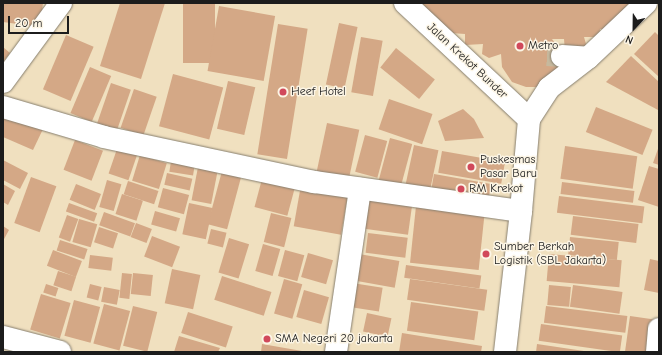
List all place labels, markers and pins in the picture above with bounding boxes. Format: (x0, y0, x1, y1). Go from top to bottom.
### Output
place label: Metro (528, 39, 558, 53)
marker: Metro (515, 41, 525, 51)
place label: Heef Hotel (291, 85, 346, 99)
marker: Heef Hotel (278, 87, 288, 97)
place label: Puskesmas Pasar Baru (480, 153, 537, 181)
marker: Puskesmas Pasar Baru (465, 161, 477, 173)
place label: RM Krekot (469, 182, 523, 196)
marker: RM Krekot (456, 184, 466, 194)
place label: Sumber Berkah Logistik (SBL Jakarta) (494, 240, 606, 268)
marker: Sumber Berkah Logistik (SBL Jakarta) (481, 249, 491, 259)
place label: SMA Negeri 20 jakarta (275, 332, 393, 346)
marker: SMA Negeri 20 jakarta (262, 334, 272, 344)

